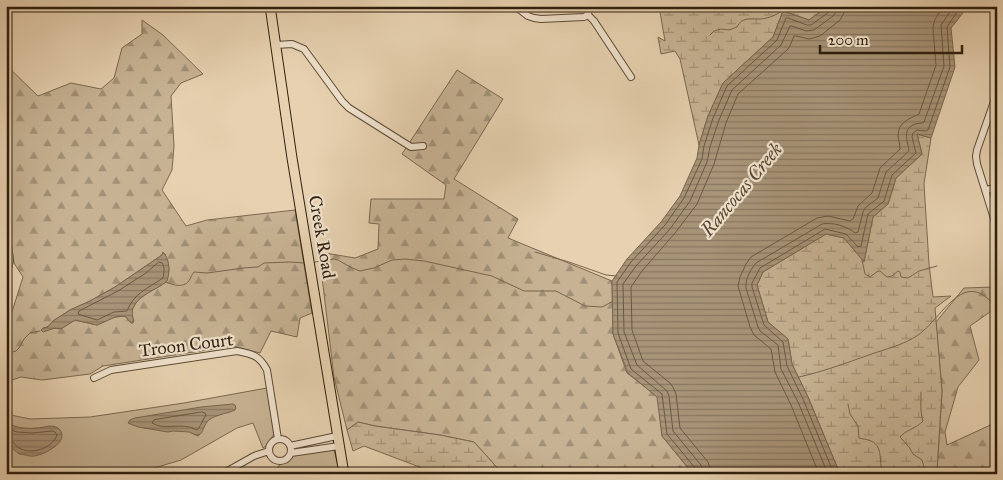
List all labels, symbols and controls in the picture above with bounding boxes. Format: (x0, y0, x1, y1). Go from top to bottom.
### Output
scale bar (820, 22, 963, 54)
text: 200 m (828, 31, 869, 49)
water label: Rancocas Creek (695, 138, 787, 241)
street label: Creek Road (304, 194, 340, 280)
street label: Troon Court (138, 328, 235, 362)

